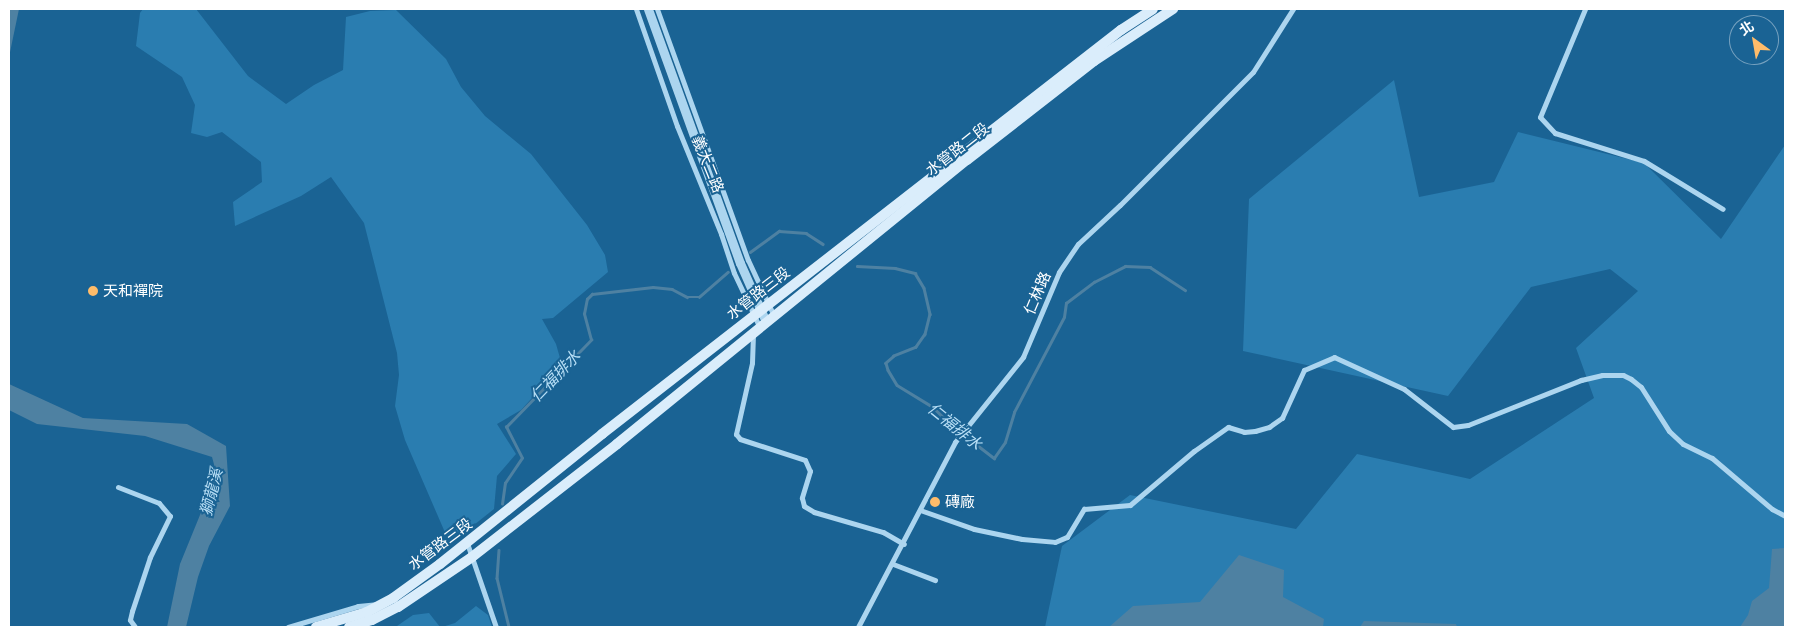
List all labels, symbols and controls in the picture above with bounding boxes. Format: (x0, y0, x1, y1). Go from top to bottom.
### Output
north arrow (1729, 15, 1779, 65)
text: 北 (1736, 17, 1757, 39)
street label: 水管路二段 (922, 119, 992, 179)
street label: 義大二路 (688, 133, 728, 195)
street label: 水管路三段 (723, 263, 793, 323)
street label: 仁林路 (1020, 269, 1054, 317)
place label: 天和禪院 (103, 282, 163, 300)
marker: 天和禪院 (87, 285, 99, 297)
water label: 仁福排水 (526, 346, 584, 406)
water label: 仁福排水 (924, 398, 986, 454)
water label: 獅龍溪 (196, 466, 226, 518)
place label: 磚廠 (945, 493, 975, 511)
marker: 磚廠 (929, 496, 941, 508)
street label: 水管路三段 (405, 514, 475, 574)

